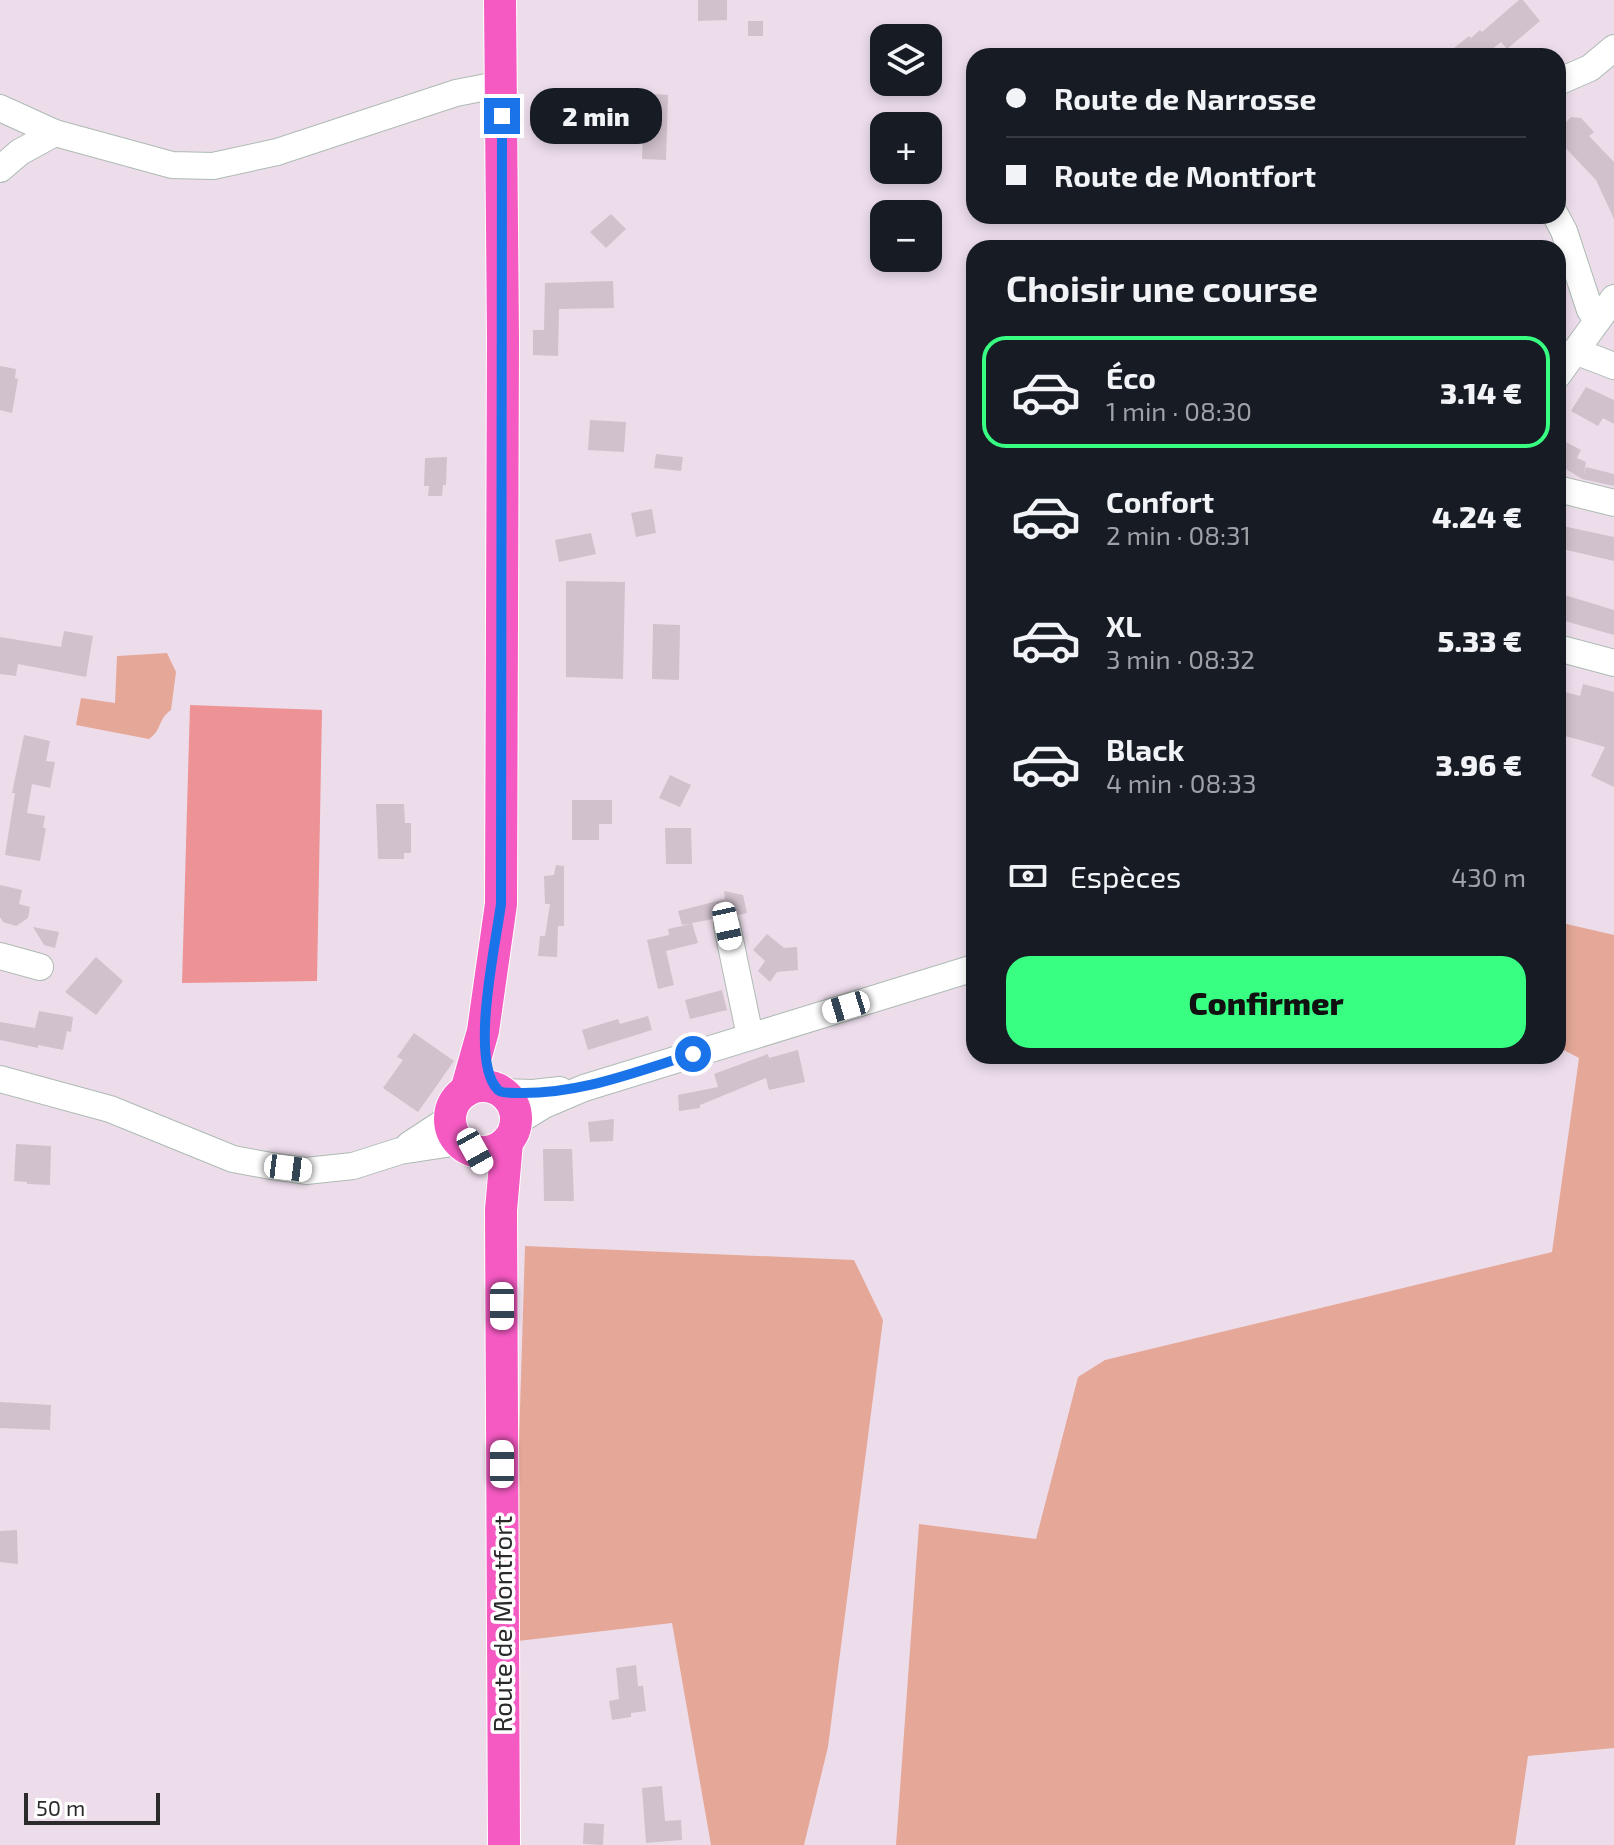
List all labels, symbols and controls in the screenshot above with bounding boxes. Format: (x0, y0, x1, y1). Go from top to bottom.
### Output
map controls (870, 24, 942, 272)
button: layers (870, 24, 942, 96)
text: Route de Narrosse (1054, 80, 1316, 116)
callout: 2 min (530, 88, 662, 144)
route end (484, 98, 520, 134)
text: 2 min (562, 100, 630, 131)
button: + (870, 112, 942, 184)
text: Route de Montfort (1054, 157, 1316, 193)
button: − (870, 200, 942, 272)
text: Choisir une course (1006, 266, 1318, 309)
icon: car (1010, 356, 1082, 428)
text: Éco (1106, 359, 1156, 395)
text: 3.14 € (1440, 374, 1522, 410)
text: 1 min · 08:30 (1106, 395, 1252, 426)
icon: car (1010, 480, 1082, 552)
text: Confort (1106, 483, 1214, 519)
text: 4.24 € (1432, 498, 1522, 534)
text: 2 min · 08:31 (1106, 519, 1251, 550)
icon: car (1010, 604, 1082, 676)
text: XL (1106, 607, 1141, 643)
text: 5.33 € (1438, 622, 1522, 658)
text: 3 min · 08:32 (1106, 643, 1255, 674)
icon: car (1010, 728, 1082, 800)
text: Black (1106, 731, 1184, 767)
text: 3.96 € (1436, 746, 1522, 782)
text: 4 min · 08:33 (1106, 767, 1256, 798)
icon: cash (1006, 854, 1050, 898)
text: Espèces (1070, 858, 1181, 894)
text: 430 m (1451, 861, 1526, 892)
car (710, 900, 744, 952)
button: Confirmer (1006, 956, 1526, 1048)
car (820, 989, 872, 1025)
route start (675, 1036, 711, 1072)
car (453, 1124, 497, 1178)
car (263, 1153, 313, 1183)
car (490, 1282, 514, 1330)
car (490, 1440, 514, 1488)
street label: Route de Montfort (486, 1515, 517, 1733)
scale bar (24, 1789, 160, 1825)
text: 50 m (36, 1794, 85, 1820)

